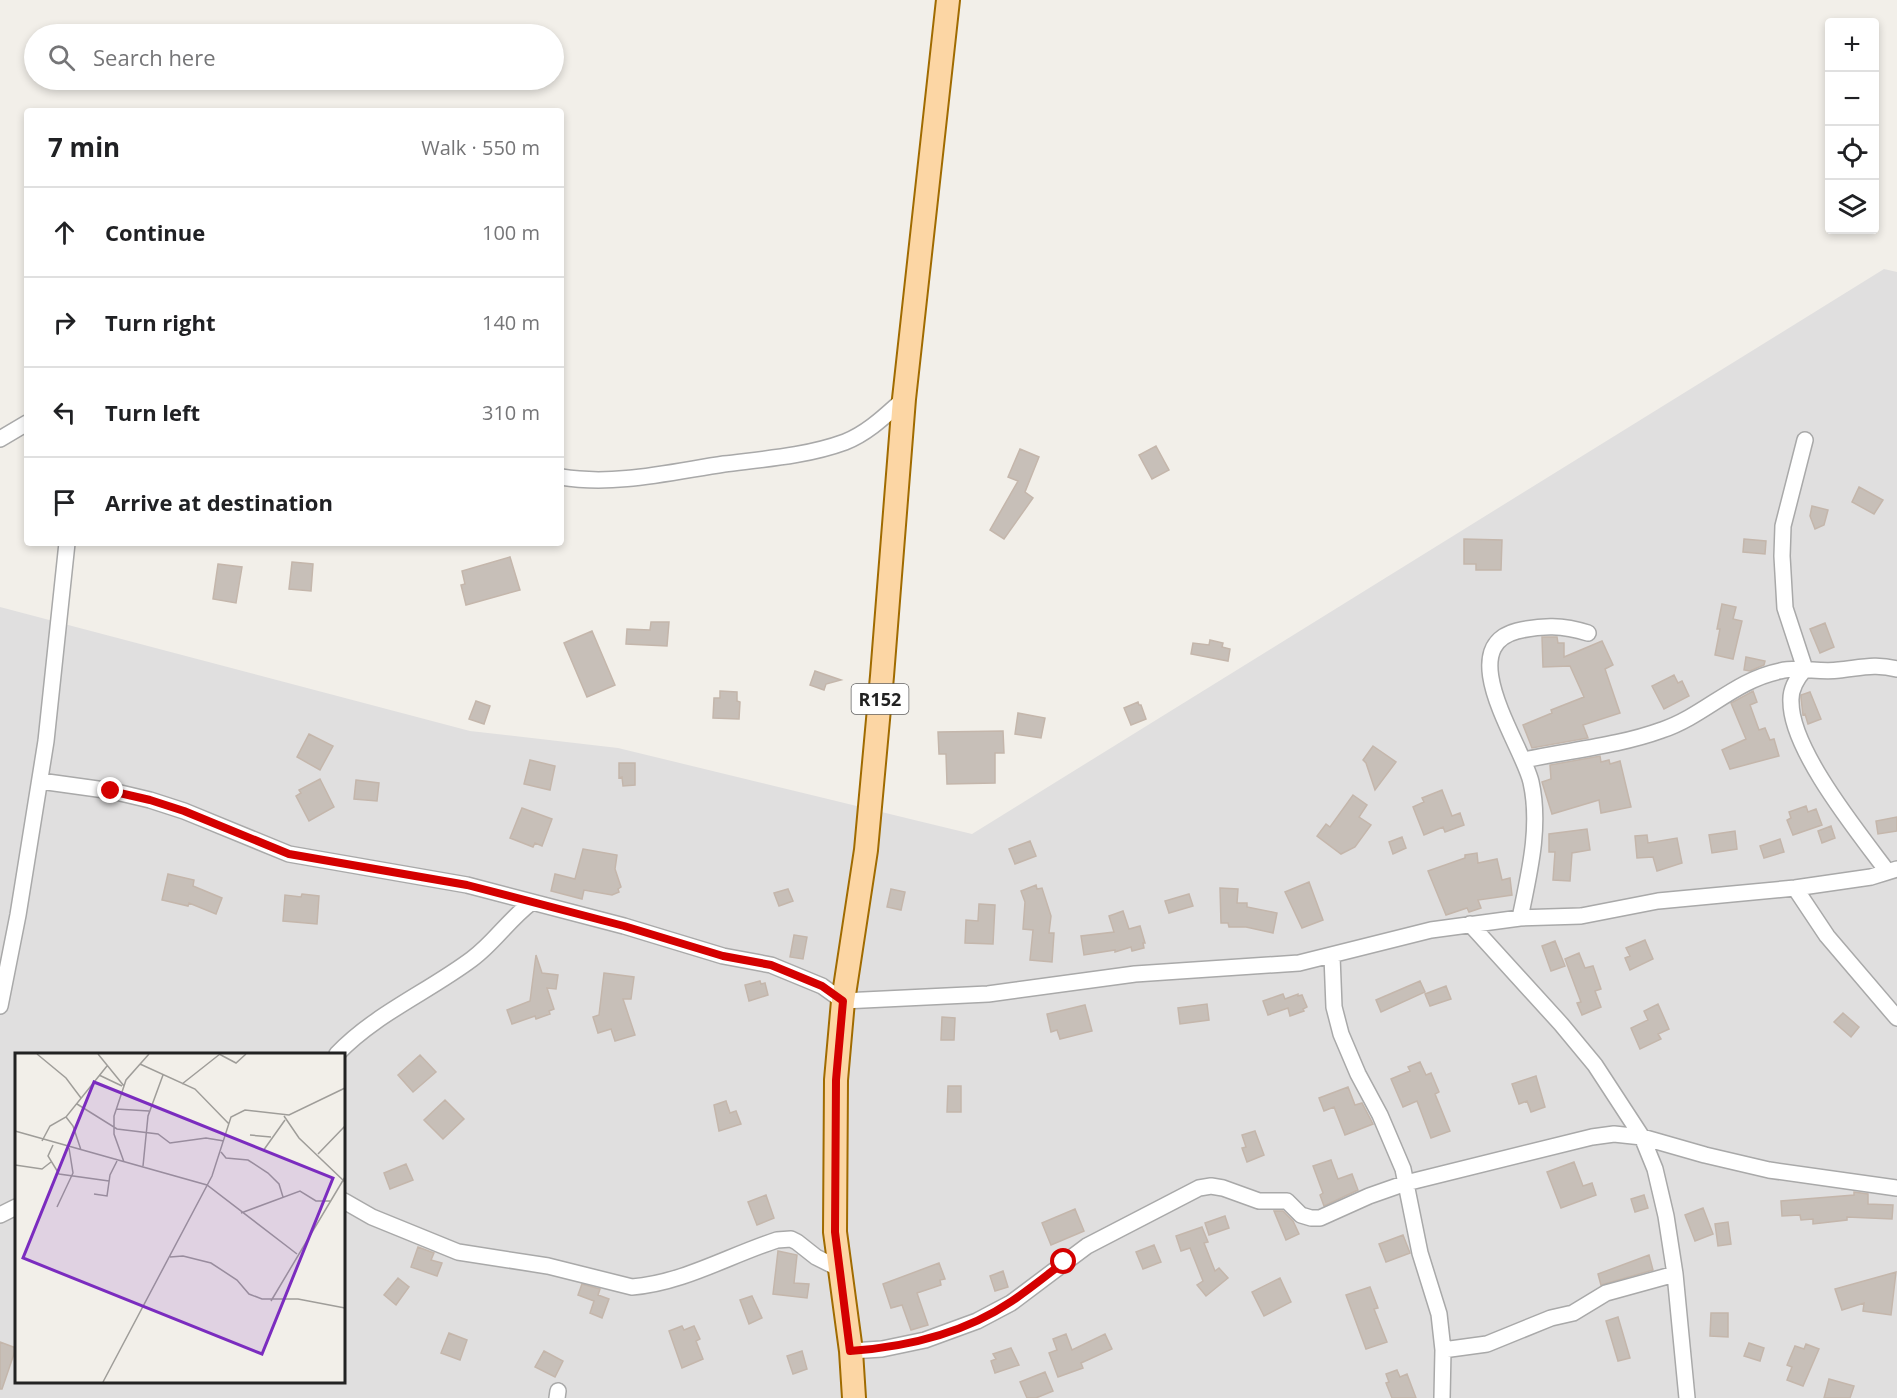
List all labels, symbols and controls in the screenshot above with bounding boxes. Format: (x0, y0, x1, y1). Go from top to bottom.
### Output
map controls (1825, 18, 1879, 234)
button: + (1825, 18, 1879, 72)
search box (24, 24, 564, 90)
icon: search (45, 41, 78, 74)
text: Search here (93, 42, 216, 72)
button: − (1825, 72, 1879, 126)
button: locate (1825, 126, 1879, 180)
text: 7 min (48, 129, 120, 165)
text: Walk · 550 m (421, 134, 540, 161)
button: layers (1825, 180, 1879, 234)
icon: ahead (48, 216, 81, 249)
text: Continue (105, 217, 205, 247)
text: 100 m (482, 219, 540, 246)
icon: right (48, 306, 81, 339)
text: Turn right (105, 307, 216, 337)
text: 140 m (482, 309, 540, 336)
icon: left (48, 396, 81, 429)
text: Turn left (105, 397, 200, 427)
text: 310 m (482, 399, 540, 426)
icon: arrive (48, 486, 81, 519)
text: Arrive at destination (105, 487, 333, 517)
road number: R152 (852, 684, 908, 714)
route end (97, 777, 123, 803)
inset map (15, 1053, 345, 1383)
route start (1050, 1248, 1076, 1274)

